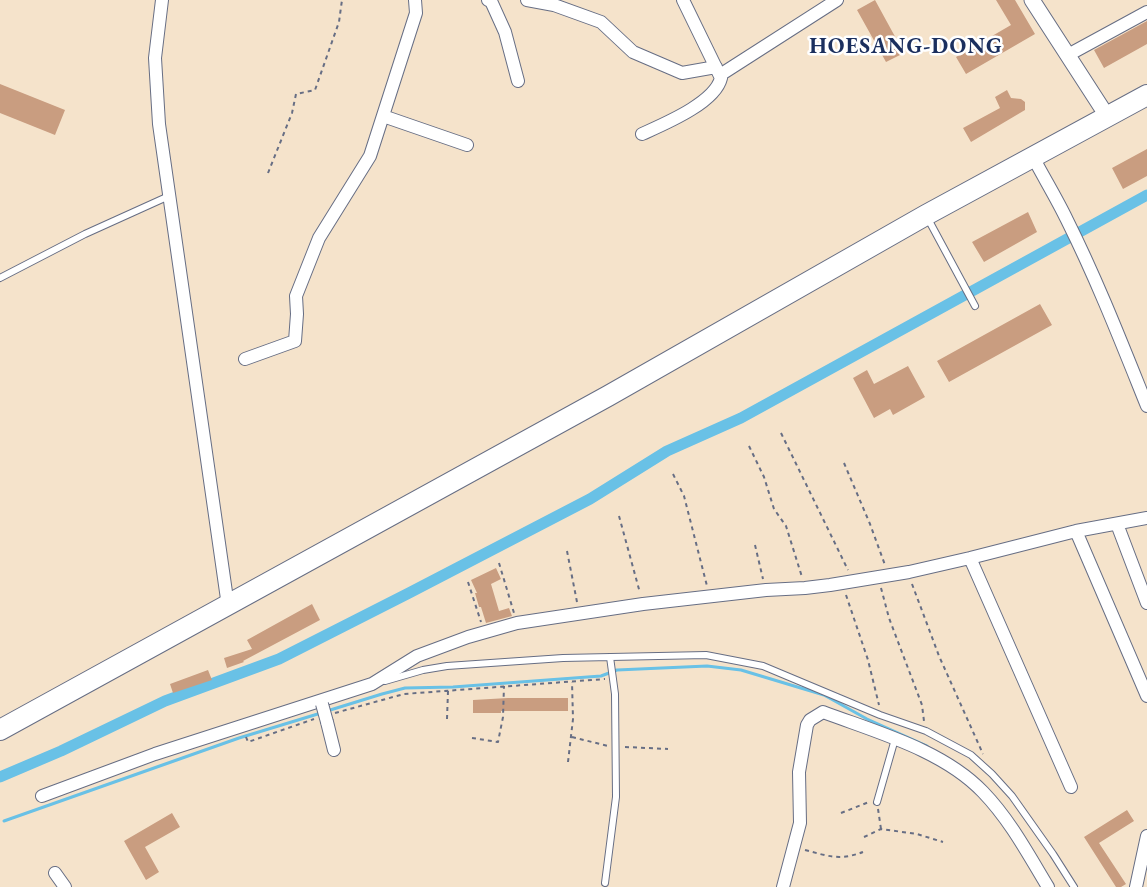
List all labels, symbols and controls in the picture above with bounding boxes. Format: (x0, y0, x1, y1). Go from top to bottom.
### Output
district label: HOESANG-DONG (808, 34, 1004, 60)

